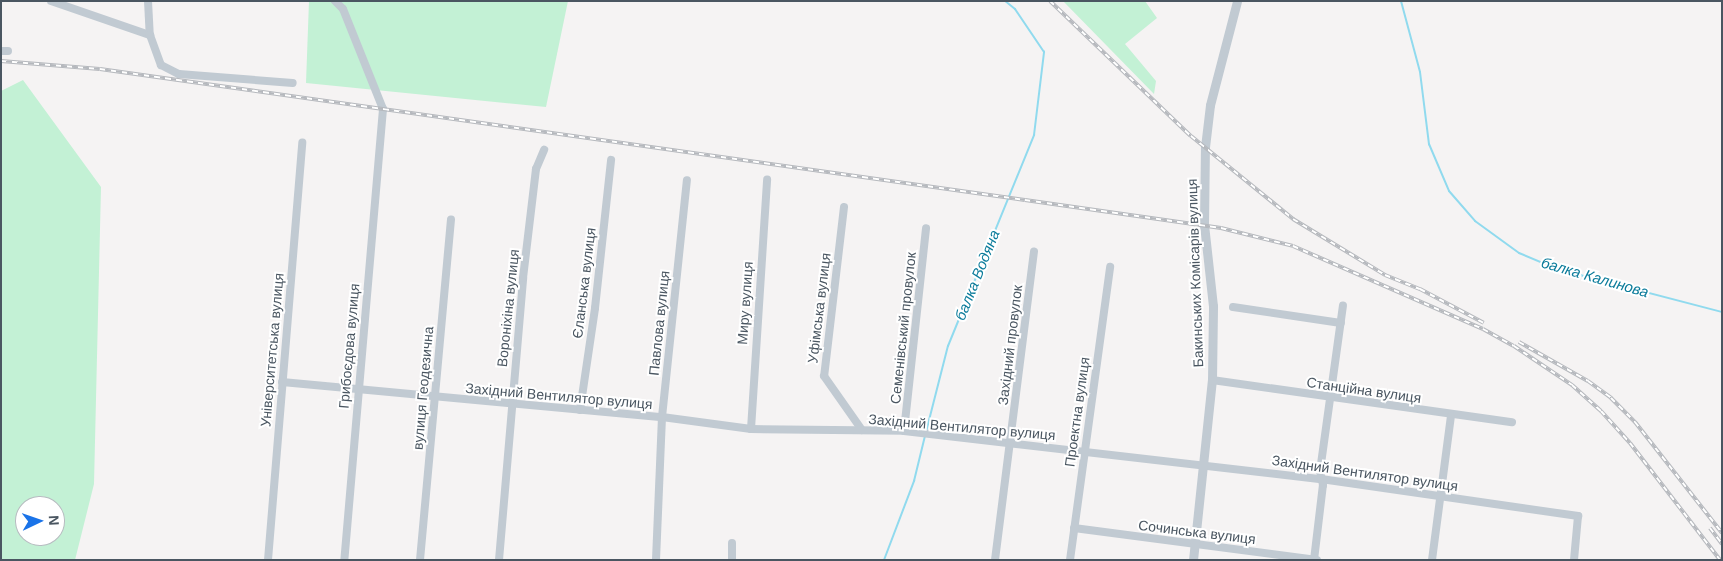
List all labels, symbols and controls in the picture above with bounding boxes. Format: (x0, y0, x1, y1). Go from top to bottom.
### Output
street label: Бакинських Комісарів вулиця (1183, 178, 1207, 368)
street label: Єланська вулиця (569, 227, 599, 339)
water label: балка Водяна (951, 227, 1003, 323)
street label: Вороніхіна вулиця (493, 248, 523, 368)
street label: Семенівський провулок (887, 251, 919, 405)
street label: Уфімська вулиця (804, 252, 834, 364)
water label: балка Калинова (1539, 253, 1651, 301)
street label: Миру вулиця (734, 261, 756, 345)
street label: Павлова вулиця (645, 270, 673, 376)
street label: Університетська вулиця (257, 272, 287, 428)
street label: Грибоєдова вулиця (335, 283, 363, 409)
street label: Західний провулок (994, 284, 1026, 406)
street label: вулиця Геодезична (409, 326, 437, 450)
street label: Проектна вулиця (1061, 356, 1093, 468)
street label: Станційна вулиця (1306, 374, 1422, 406)
street label: Західний Вентилятор вулиця (465, 379, 653, 413)
street label: Західний Вентилятор вулиця (868, 410, 1056, 444)
street label: Західний Вентилятор вулиця (1271, 452, 1459, 494)
north arrow (15, 496, 65, 546)
text: N (46, 515, 62, 526)
street label: Сочинська вулиця (1137, 516, 1257, 548)

